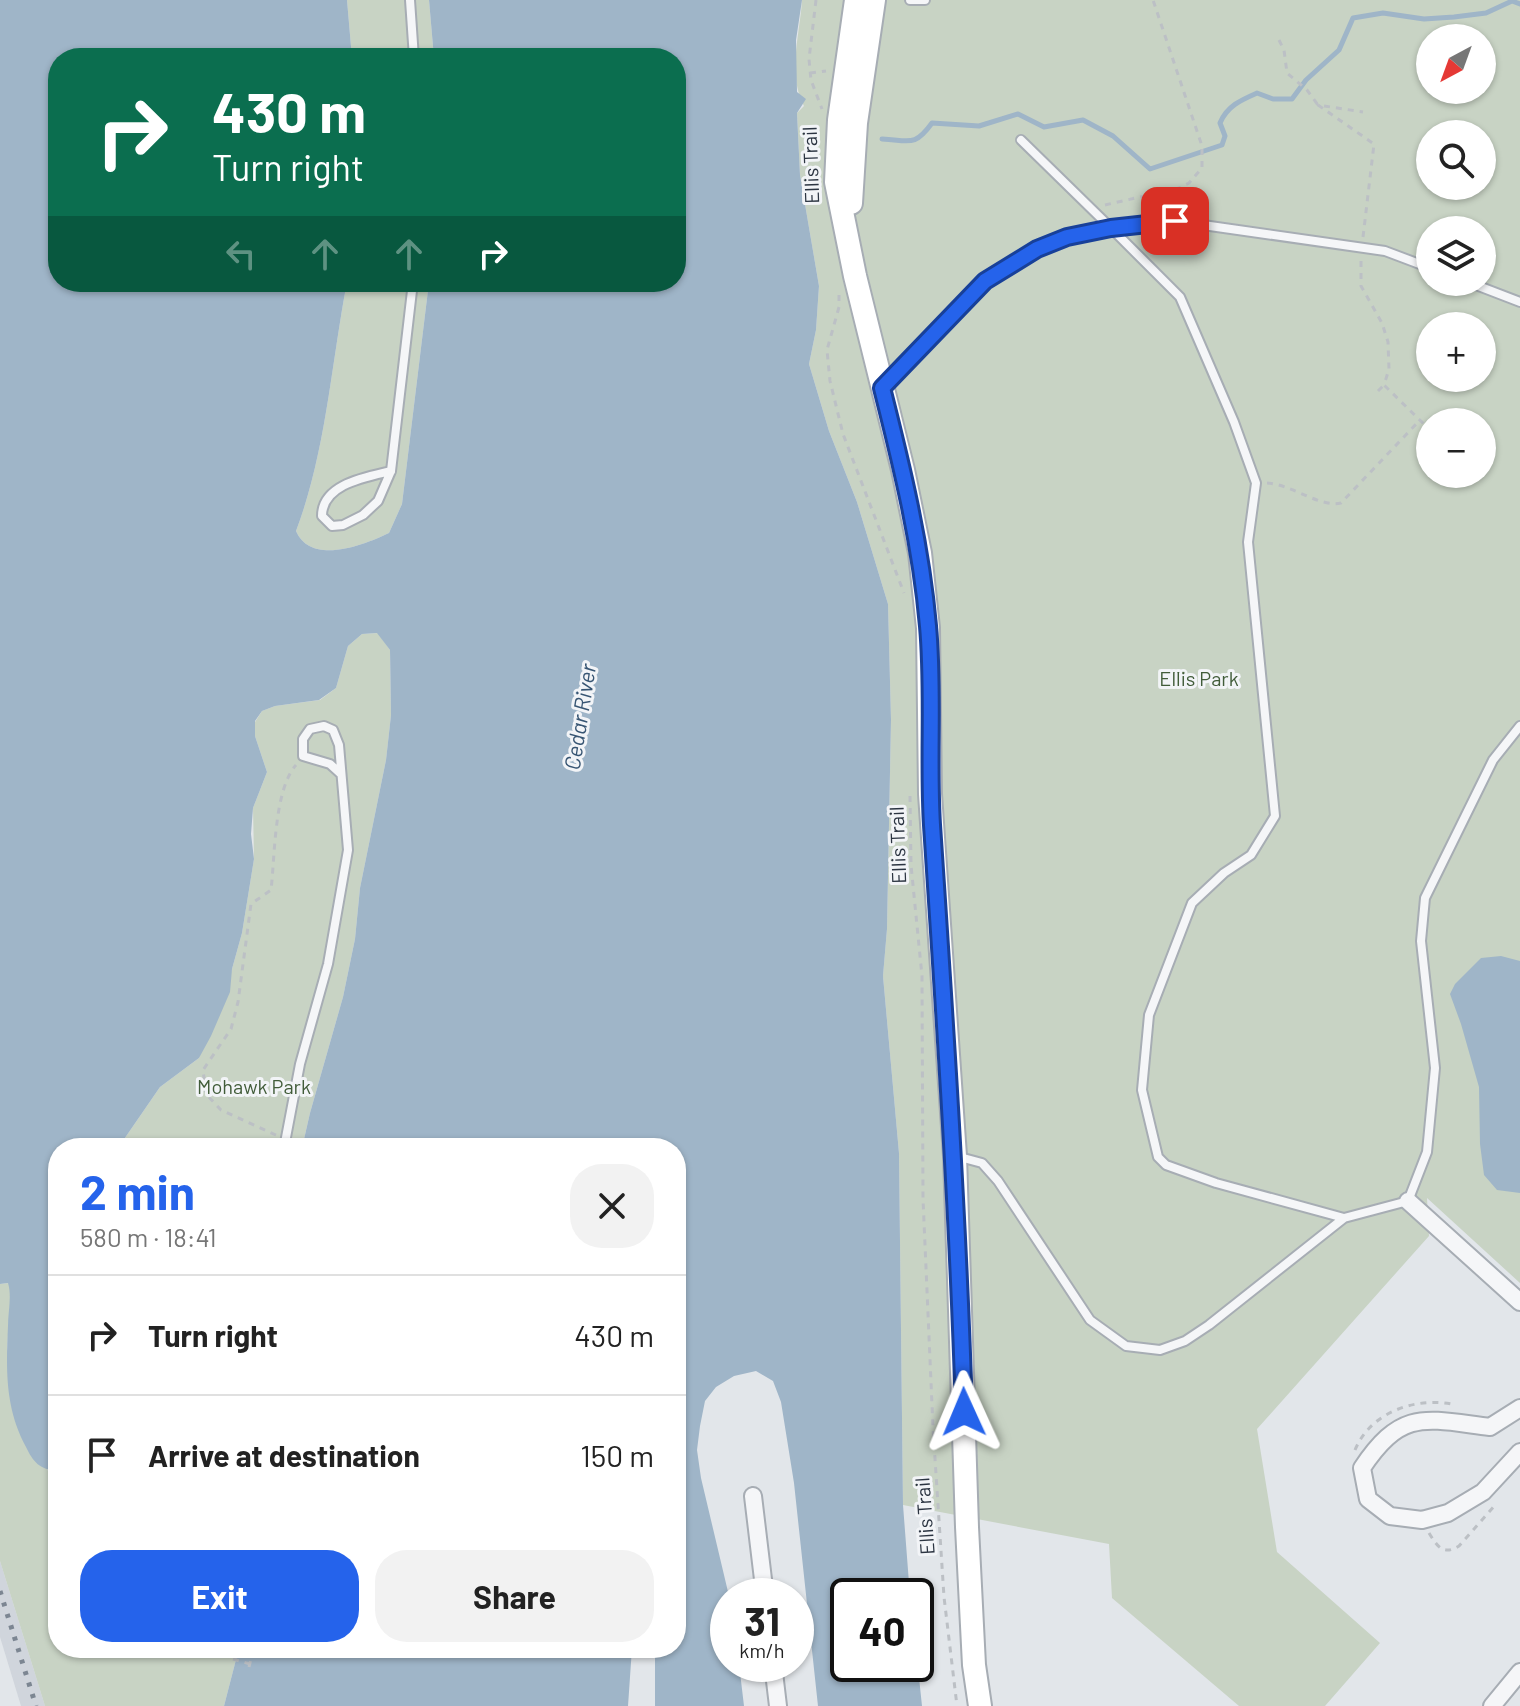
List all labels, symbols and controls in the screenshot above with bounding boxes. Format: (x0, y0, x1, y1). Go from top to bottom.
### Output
north arrow (1416, 24, 1496, 104)
map controls (1416, 24, 1496, 488)
text: 430 m (212, 77, 366, 144)
icon: right (80, 80, 184, 184)
button: search (1416, 120, 1496, 200)
street label: Ellis Trail (797, 126, 823, 204)
text: Turn right (212, 145, 364, 188)
pin (1141, 187, 1209, 255)
icon: arrive (1153, 199, 1197, 243)
button: layers (1416, 216, 1496, 296)
icon: left (219, 232, 263, 276)
icon: ahead (303, 232, 347, 276)
icon: ahead (387, 232, 431, 276)
icon: right (471, 232, 515, 276)
button: + (1416, 312, 1496, 392)
button: − (1416, 408, 1496, 488)
water label: Cedar River (558, 661, 600, 772)
park label: Ellis Park (1159, 666, 1239, 690)
street label: Ellis Trail (884, 806, 910, 884)
park label: Mohawk Park (197, 1074, 311, 1098)
text: 2 min (80, 1162, 195, 1220)
button: close (570, 1164, 654, 1248)
text: 580 m · 18:41 (80, 1221, 217, 1252)
icon: right (80, 1313, 124, 1357)
text: Turn right (148, 1317, 278, 1353)
text: 430 m (574, 1317, 654, 1353)
position arrow (922, 1370, 1006, 1454)
icon: arrive (80, 1433, 124, 1477)
text: Arrive at destination (148, 1437, 420, 1473)
text: 150 m (580, 1437, 654, 1473)
street label: Ellis Trail (909, 1477, 939, 1556)
button: Exit (80, 1550, 359, 1642)
button: Share (375, 1550, 654, 1642)
speed limit sign: 40 (830, 1578, 934, 1682)
text: 31 (744, 1596, 780, 1644)
text: km/h (739, 1638, 785, 1662)

